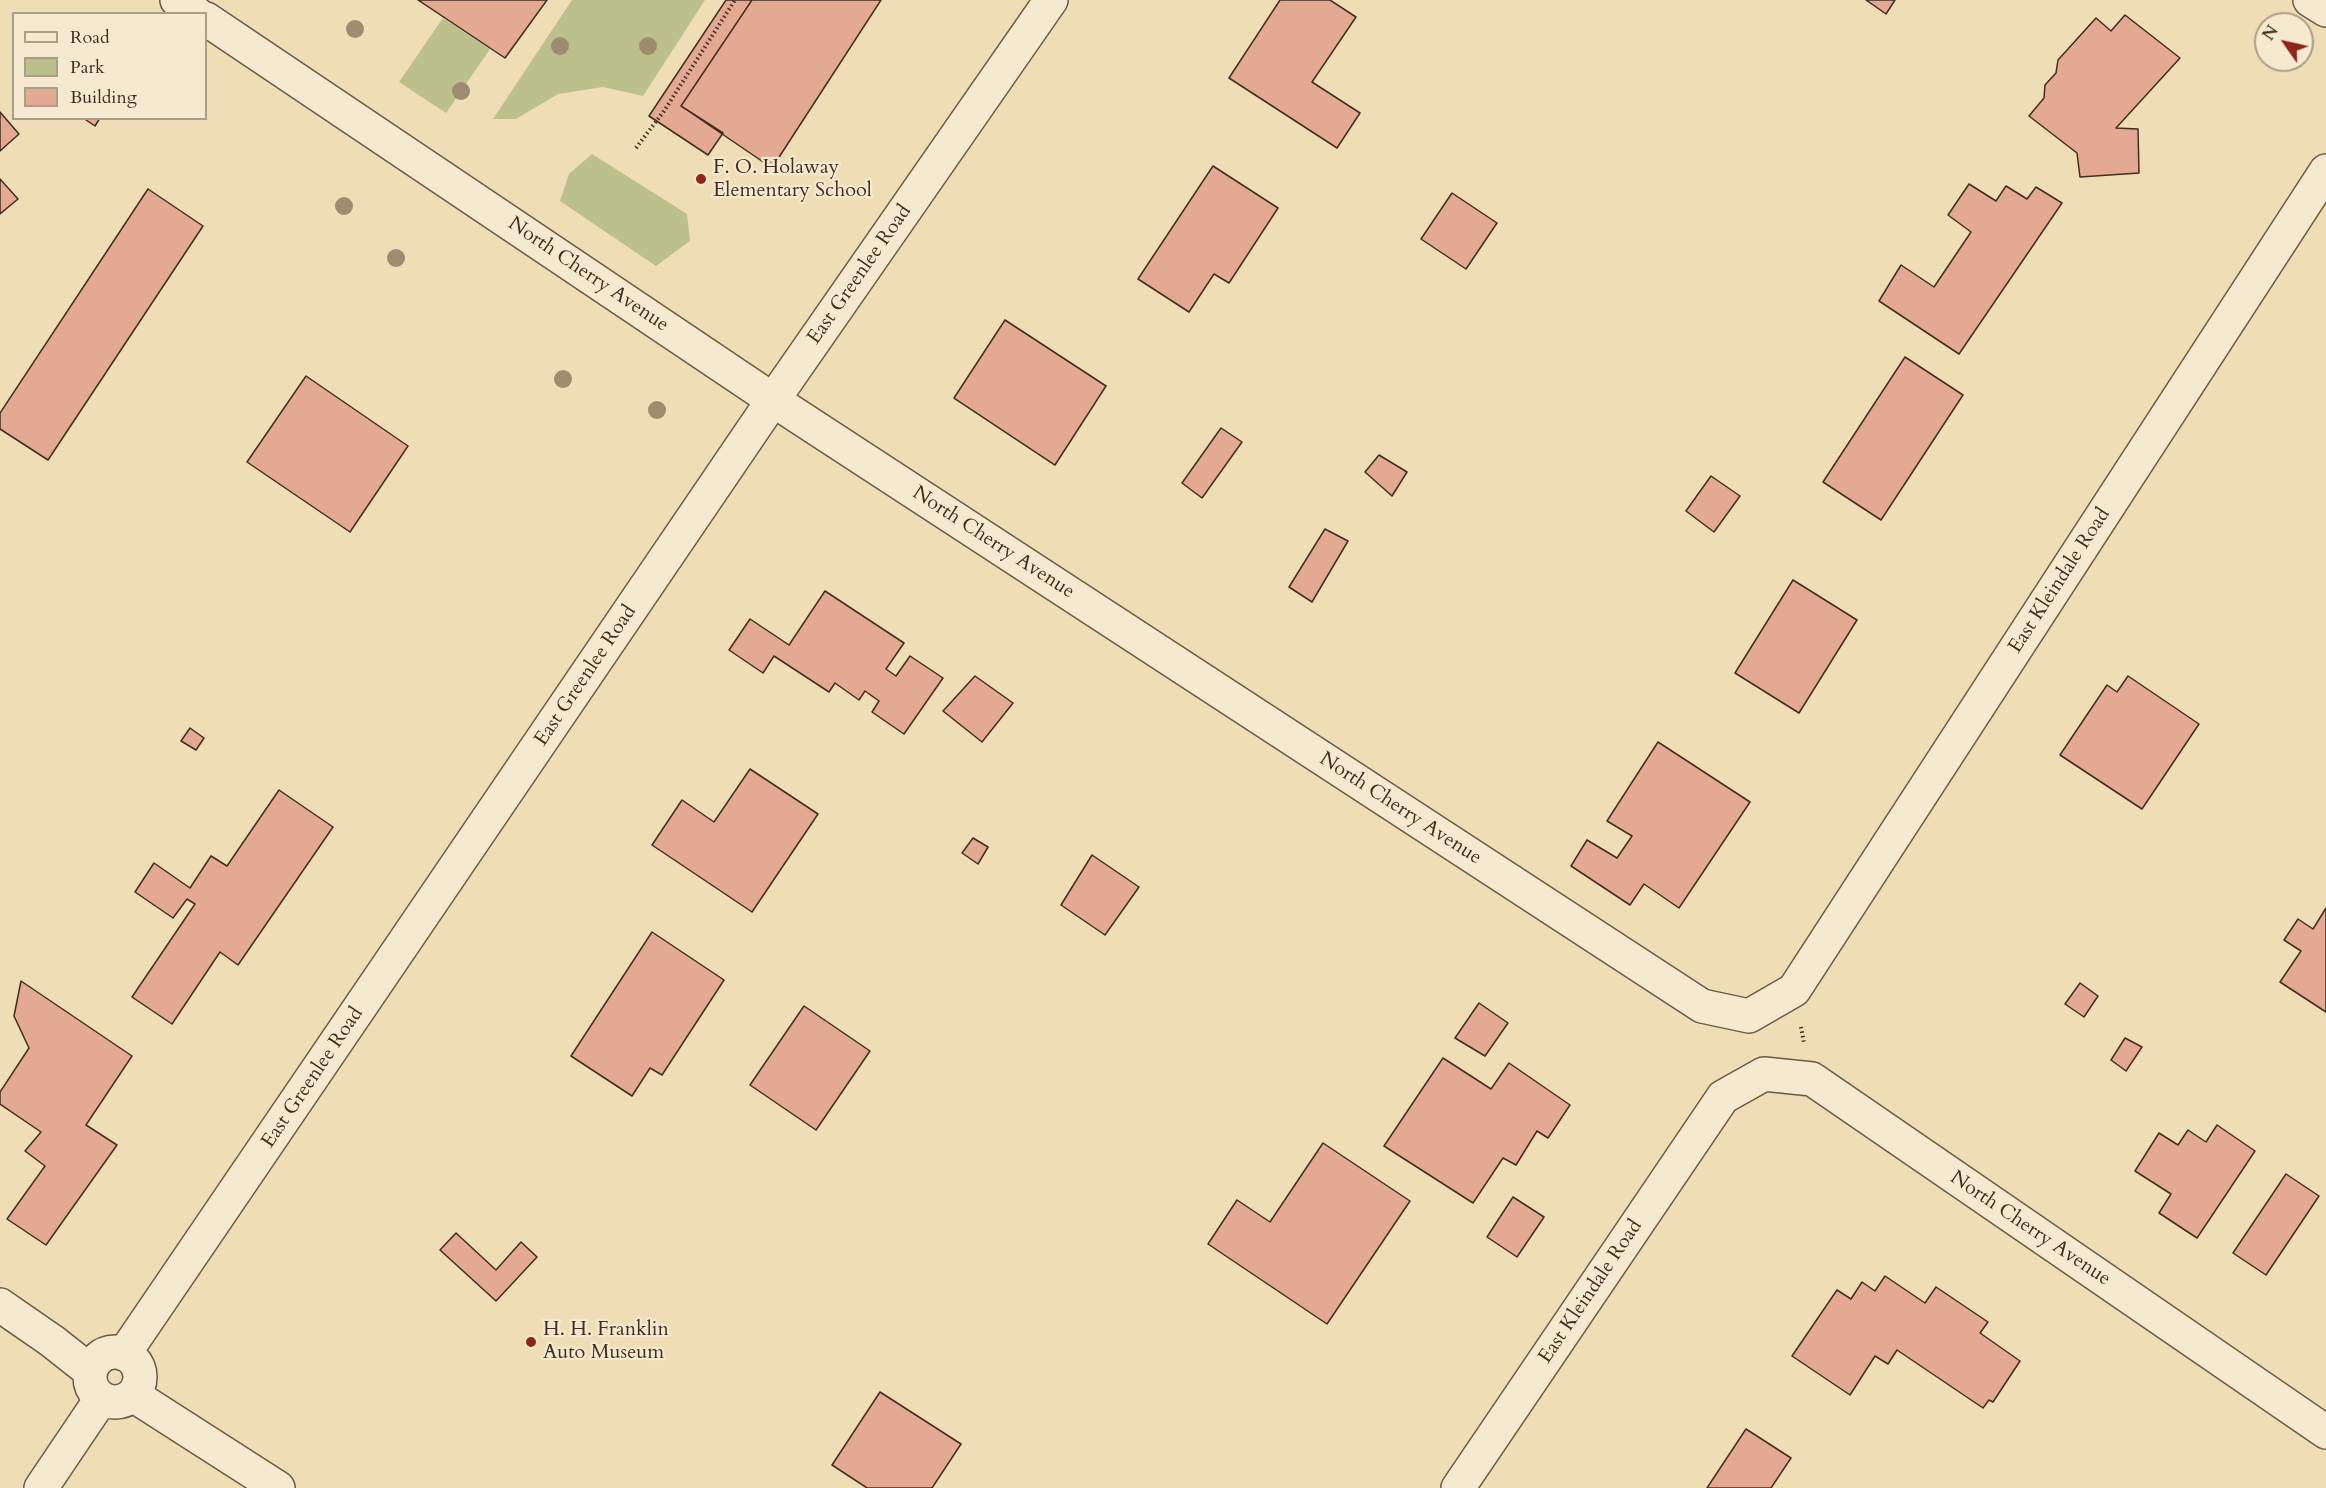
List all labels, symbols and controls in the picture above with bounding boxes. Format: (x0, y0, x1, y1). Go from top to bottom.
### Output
legend (12, 12, 207, 120)
north arrow (2254, 12, 2314, 72)
text: N (2258, 21, 2284, 45)
text: Road (70, 25, 110, 50)
text: Park (70, 55, 105, 80)
text: Building (70, 85, 137, 110)
place label: F. O. Holaway Elementary School (713, 156, 872, 203)
marker: F. O. Holaway Elementary School (694, 172, 708, 186)
street label: East Greenlee Road (803, 201, 917, 349)
street label: North Cherry Avenue (503, 212, 673, 338)
street label: North Cherry Avenue (907, 482, 1079, 604)
street label: East Kleindale Road (2004, 504, 2116, 658)
street label: East Greenlee Road (530, 601, 642, 751)
street label: North Cherry Avenue (1314, 748, 1486, 870)
street label: East Greenlee Road (257, 1003, 369, 1153)
street label: North Cherry Avenue (1945, 1166, 2115, 1292)
street label: East Kleindale Road (1534, 1216, 1648, 1368)
place label: H. H. Franklin Auto Museum (543, 1318, 669, 1365)
marker: H. H. Franklin Auto Museum (524, 1335, 538, 1349)

